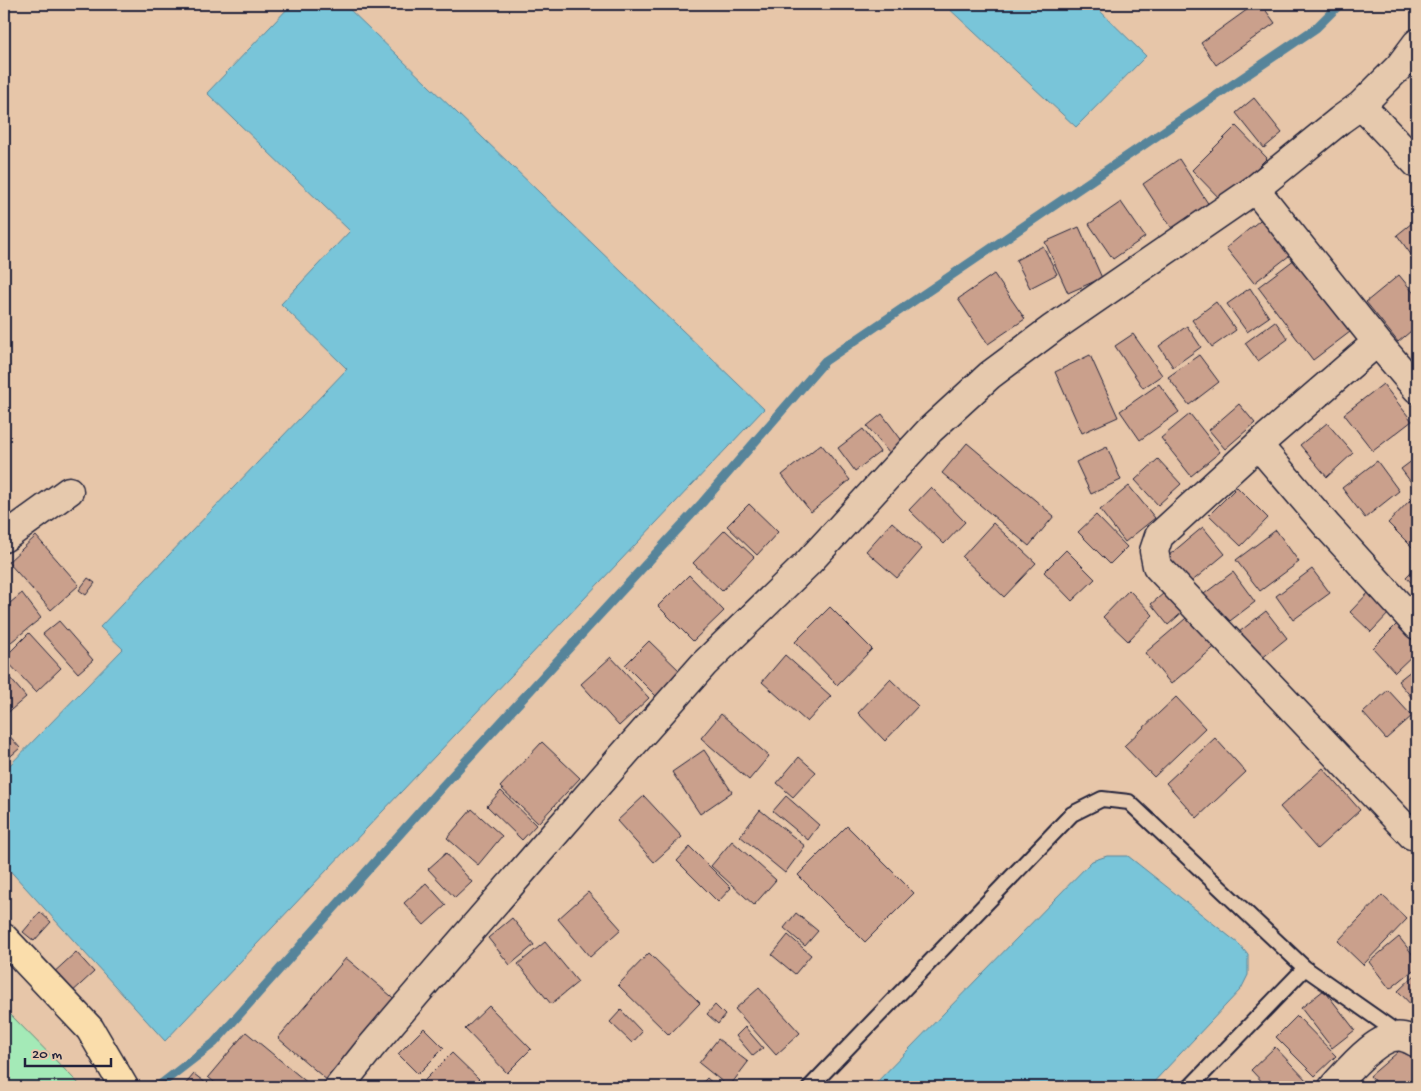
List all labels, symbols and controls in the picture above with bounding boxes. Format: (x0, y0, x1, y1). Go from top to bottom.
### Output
scale bar (25, 1036, 111, 1068)
text: 20 m (32, 1046, 62, 1064)

